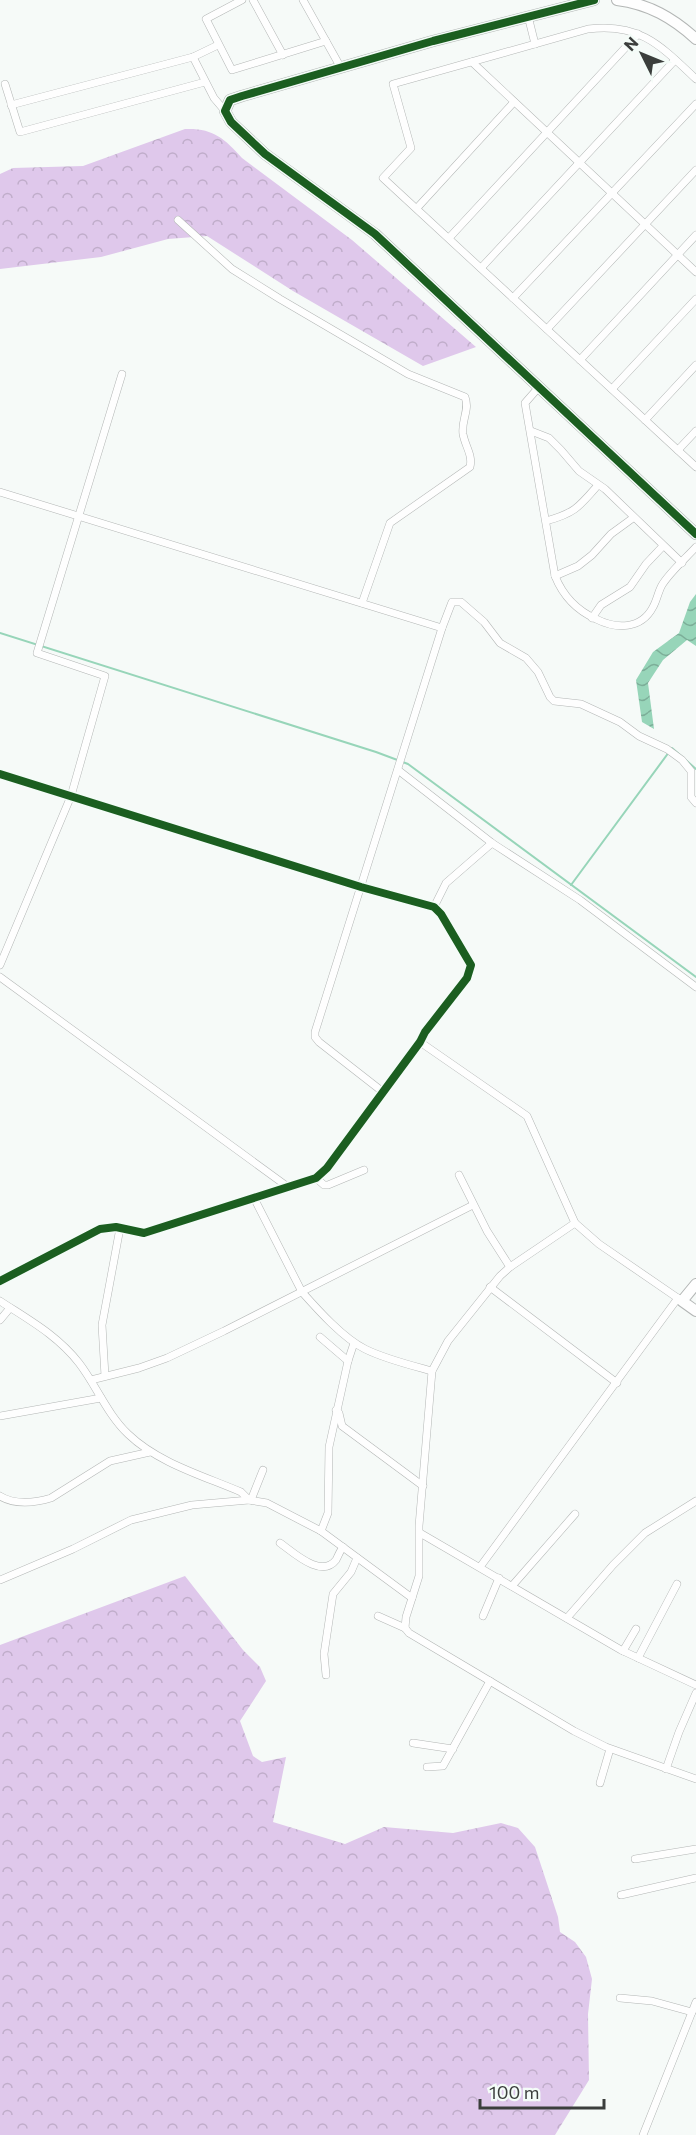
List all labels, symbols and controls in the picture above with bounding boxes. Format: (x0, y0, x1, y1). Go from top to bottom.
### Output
north arrow (612, 24, 672, 84)
text: N (620, 33, 642, 54)
scale bar (480, 2072, 604, 2110)
text: 100 m (489, 2081, 539, 2103)

